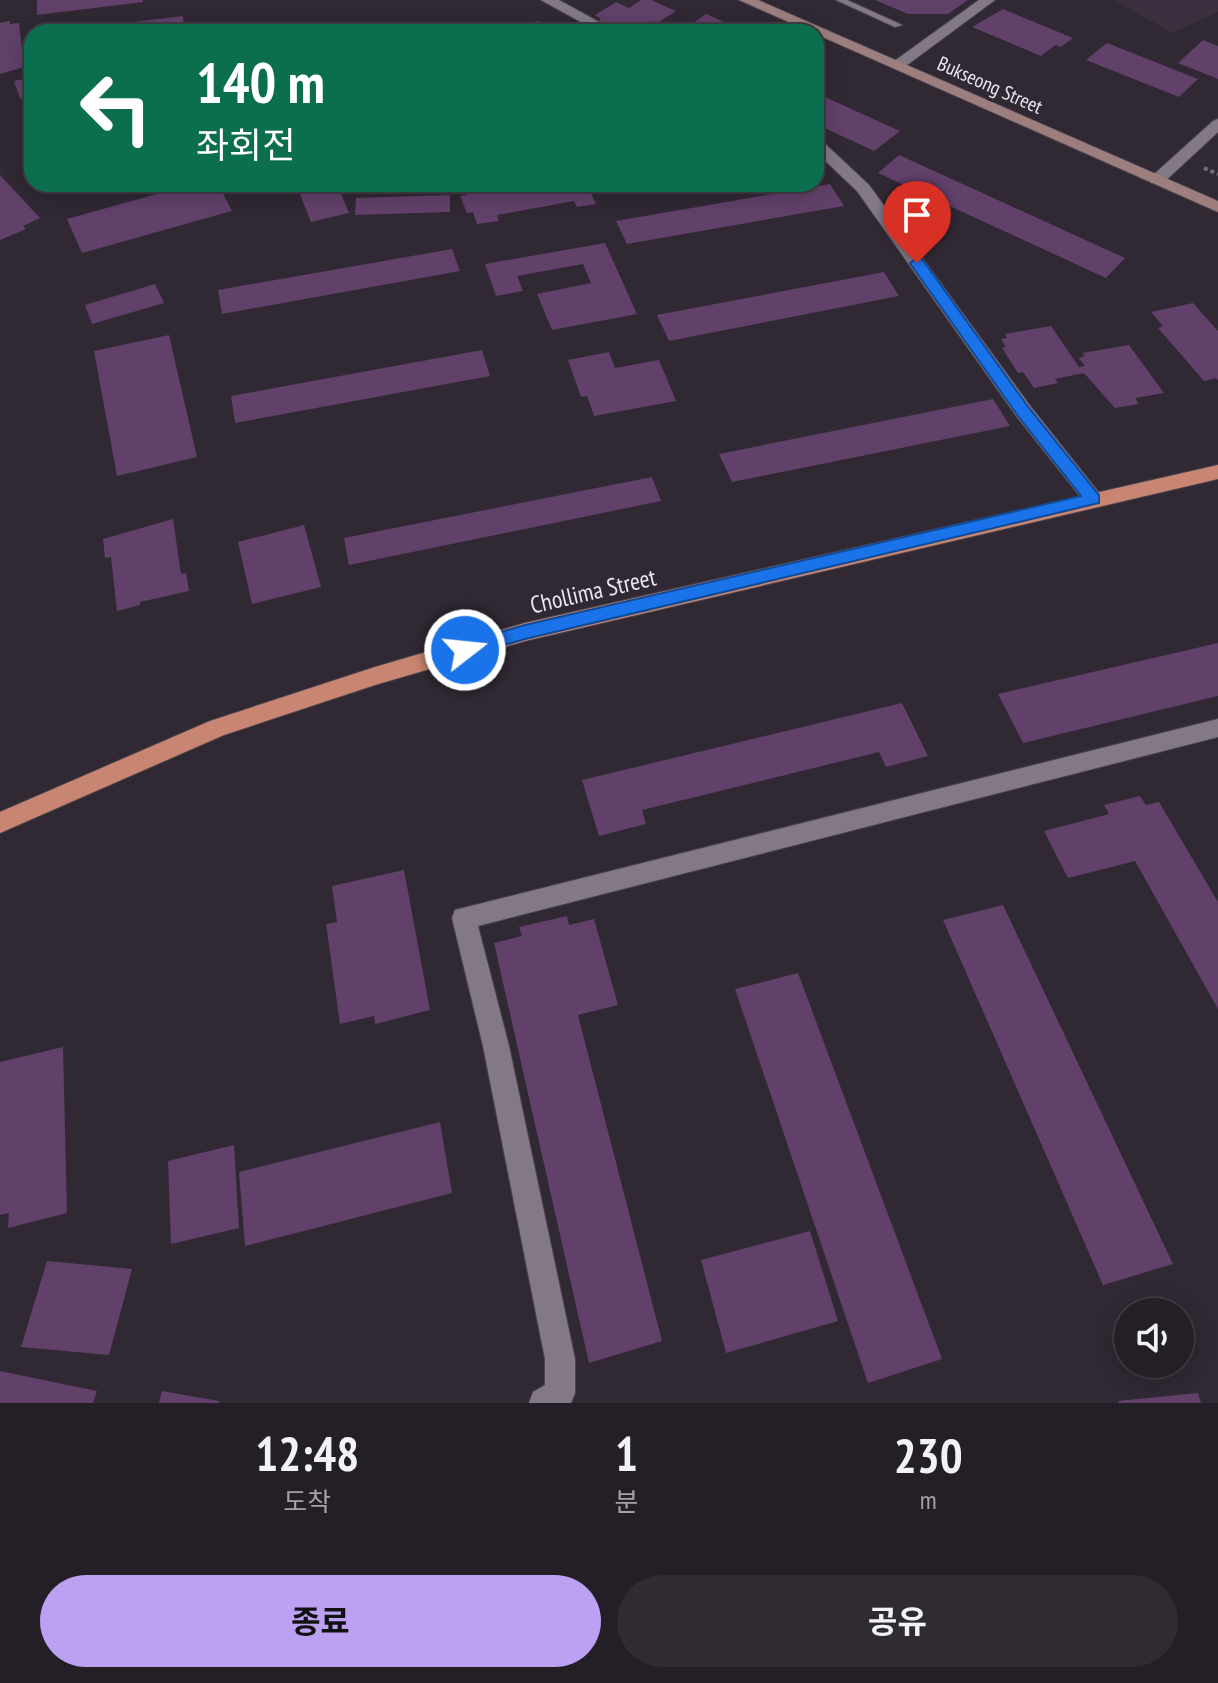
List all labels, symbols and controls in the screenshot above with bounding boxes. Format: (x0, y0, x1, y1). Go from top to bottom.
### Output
text: 140 m (196, 46, 325, 118)
street label: Bukseong Street (933, 50, 1047, 120)
icon: left (64, 56, 168, 160)
text: 좌회전 (196, 121, 295, 168)
pin (883, 181, 951, 263)
icon: arrive (895, 193, 939, 237)
street label: Chollima Street (527, 561, 659, 621)
position arrow (423, 608, 507, 692)
map controls (1114, 1298, 1194, 1378)
button: sound (1114, 1298, 1194, 1378)
text: 12:48 (255, 1422, 359, 1484)
text: 1 (615, 1422, 638, 1484)
text: 230 (894, 1424, 963, 1486)
text: m (920, 1483, 937, 1516)
text: 도착 (283, 1485, 331, 1518)
text: 분 (615, 1485, 638, 1518)
button: 종료 (40, 1575, 601, 1667)
button: 공유 (617, 1575, 1178, 1667)

